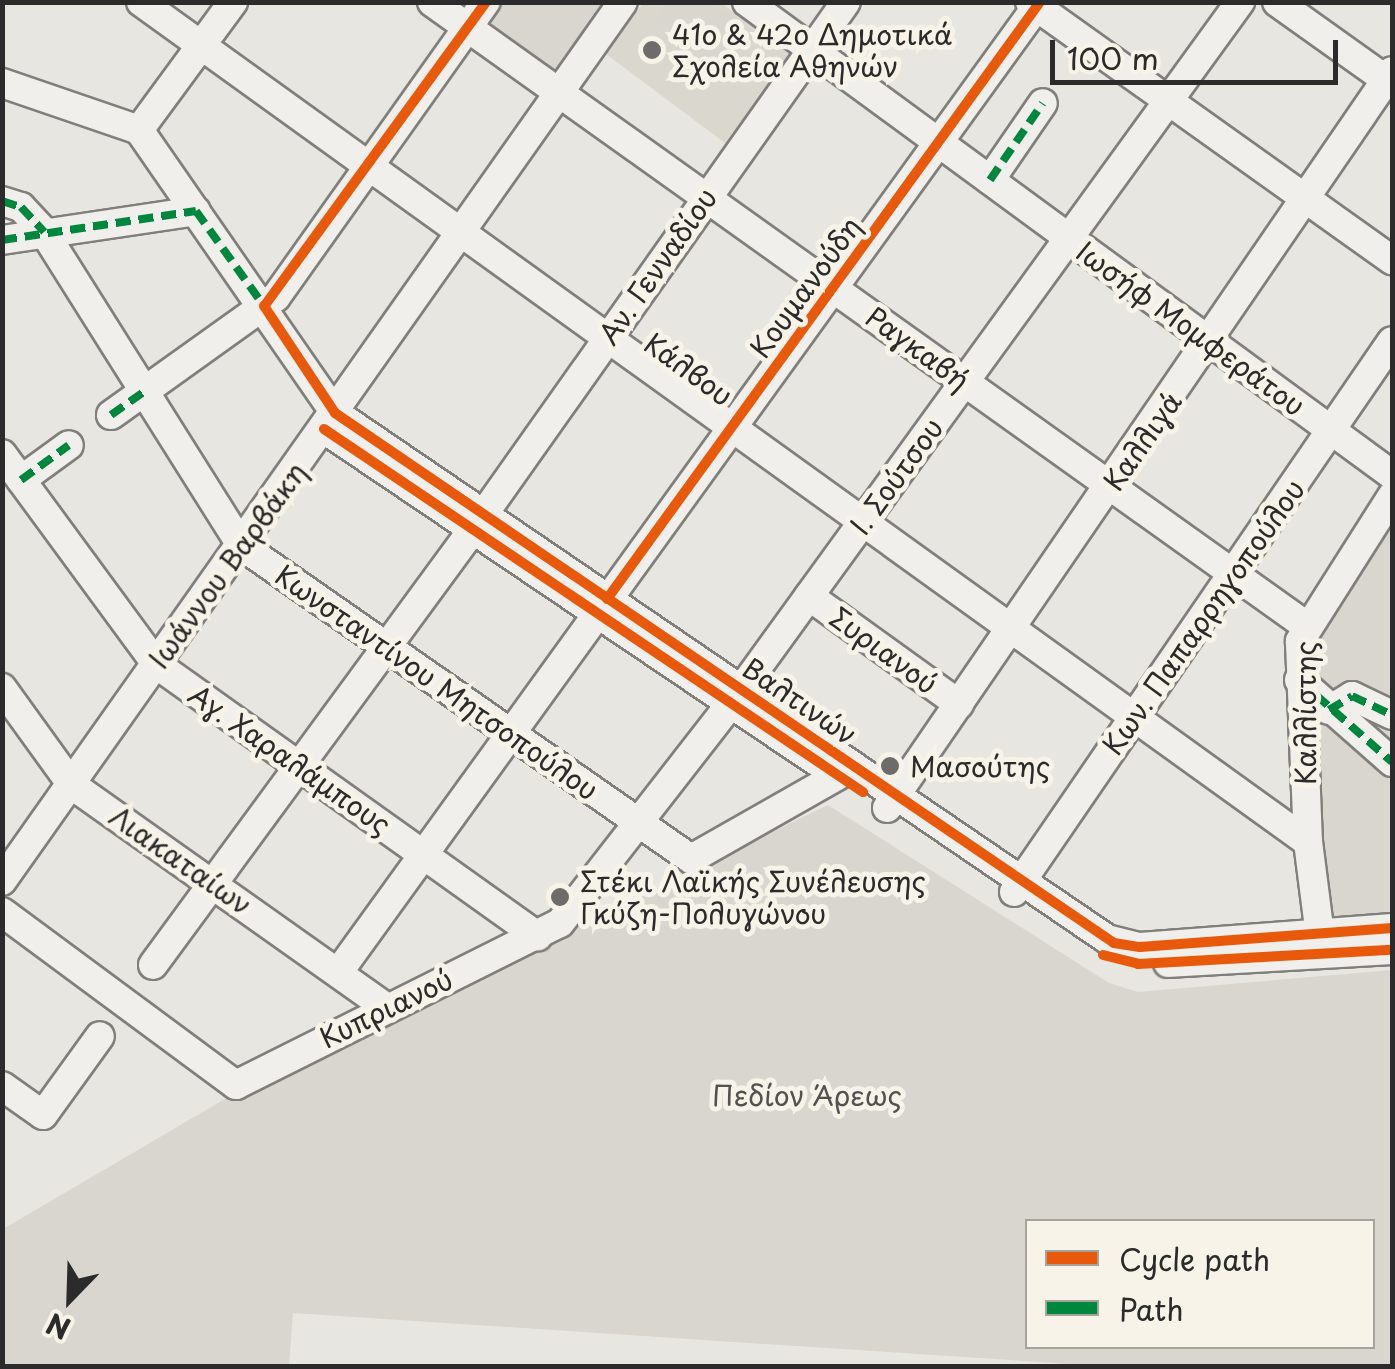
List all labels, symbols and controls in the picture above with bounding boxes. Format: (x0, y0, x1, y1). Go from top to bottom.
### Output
place label: 41ο & 42ο Δημοτικά Σχολεία Αθηνών (672, 17, 954, 83)
scale bar (1055, 20, 1342, 82)
text: 100 m (1067, 35, 1159, 80)
marker: 41ο & 42ο Δημοτικά Σχολεία Αθηνών (641, 39, 663, 61)
street label: Αν. Γενναδίου (591, 181, 723, 351)
street label: Κουμανούδη (743, 210, 867, 364)
street label: Ιωσήφ Μομφεράτου (1071, 234, 1311, 422)
street label: Ραγκαβή (860, 299, 976, 397)
street label: Κάλβου (638, 326, 740, 412)
street label: Καλλιγά (1096, 385, 1188, 497)
street label: Ι. Σούτσου (842, 411, 950, 541)
street label: Ιωάννου Βαρβάκη (141, 455, 313, 675)
street label: Κων. Παπαρρηγοπούλου (1095, 473, 1311, 761)
street label: Κωνσταντίνου Μητσοπούλου (269, 557, 605, 807)
street label: Συριανού (824, 600, 944, 700)
street label: Καλλίστης (1288, 641, 1322, 785)
street label: Βαλτινών (737, 651, 863, 751)
street label: Αγ. Χαραλάμπους (182, 677, 398, 841)
place label: Μασούτης (910, 749, 1050, 783)
marker: Μασούτης (879, 755, 901, 777)
street label: Λιακαταίων (103, 799, 259, 921)
place label: Στέκι Λαϊκής Συνέλευσης Γκύζη-Πολυγώνου (580, 864, 927, 930)
marker: Στέκι Λαϊκής Συνέλευσης Γκύζη-Πολυγώνου (549, 886, 571, 908)
street label: Κυπριανού (314, 961, 458, 1055)
park label: Πεδίον Άρεως (711, 1078, 903, 1112)
legend (1025, 1219, 1375, 1349)
text: Cycle path (1119, 1236, 1270, 1281)
north arrow (20, 1249, 120, 1349)
text: Path (1119, 1286, 1184, 1331)
text: N (39, 1303, 77, 1351)

